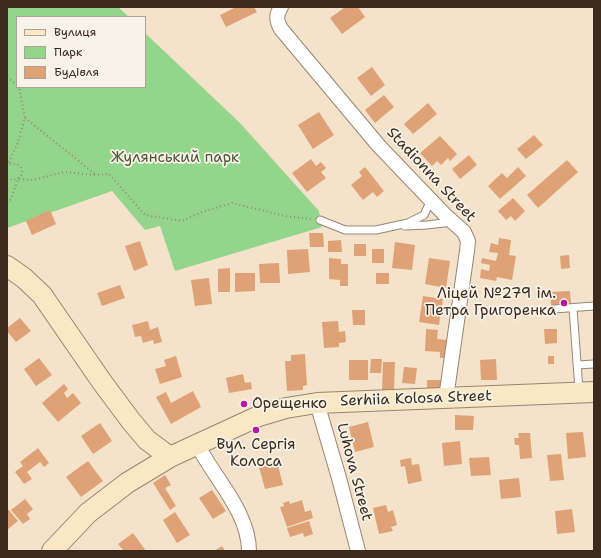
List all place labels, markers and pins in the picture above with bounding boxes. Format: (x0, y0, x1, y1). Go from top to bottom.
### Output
place label: Ліцей №279 ім. Петра Григоренка (425, 285, 556, 320)
marker: Ліцей №279 ім. Петра Григоренка (559, 298, 569, 308)
place label: Орещенко (252, 395, 327, 413)
marker: Орещенко (239, 399, 249, 409)
marker: Вул. Сергія Колоса (251, 425, 261, 435)
place label: Вул. Сергія Колоса (216, 436, 296, 471)

